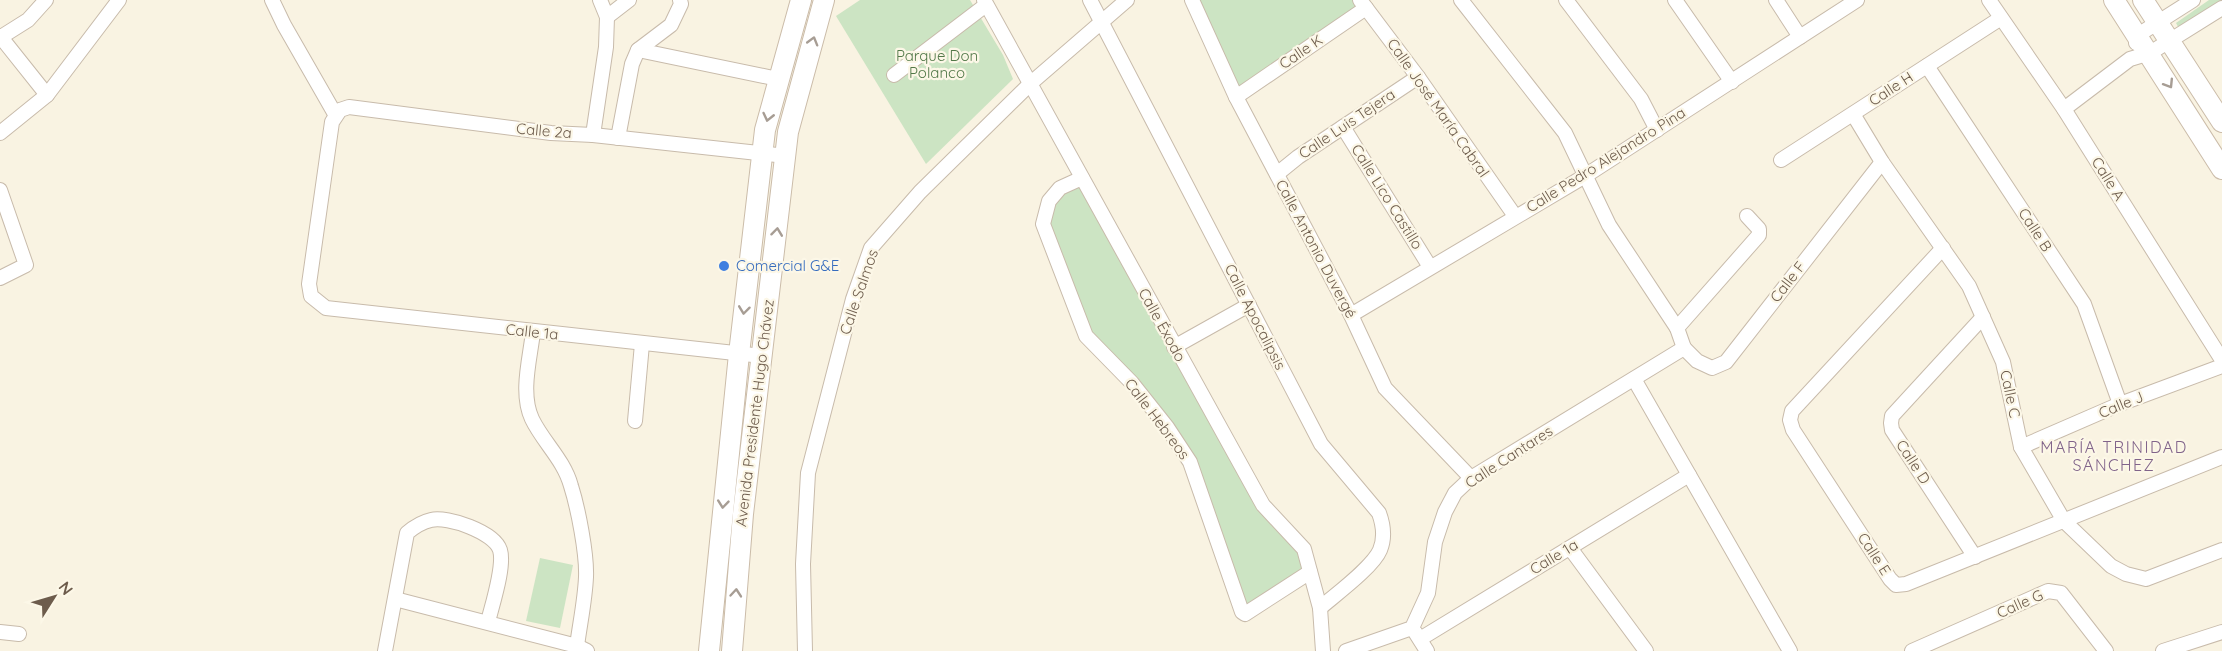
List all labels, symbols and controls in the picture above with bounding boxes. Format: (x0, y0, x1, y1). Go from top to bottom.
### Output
street label: Calle K (1275, 30, 1326, 73)
street label: Calle José María Cabral (1383, 35, 1494, 181)
one-way arrow (806, 36, 818, 47)
park label: Parque Don Polanco (896, 46, 978, 82)
street label: Calle H (1865, 67, 1916, 110)
one-way arrow (2161, 78, 2173, 88)
street label: Calle Luis Tejera (1295, 84, 1398, 163)
street label: Calle Pedro Alejandro Pina (1523, 103, 1689, 216)
one-way arrow (763, 112, 776, 122)
street label: Calle 2a (516, 119, 573, 142)
street label: Calle Lico Castillo (1347, 141, 1427, 253)
street label: Calle A (2088, 153, 2129, 204)
street label: Calle Antonio Duvergé (1272, 176, 1361, 321)
street label: Calle B (2014, 204, 2057, 255)
one-way arrow (770, 227, 783, 237)
street label: Calle Salmos (835, 247, 882, 337)
place label: Comercial G&E (736, 256, 839, 275)
street label: Calle F (1766, 257, 1809, 306)
marker: Comercial G&E (717, 259, 731, 273)
street label: Calle Apocalipsis (1221, 261, 1290, 373)
street label: Calle Éxodo (1134, 285, 1190, 365)
street label: Avenida Presidente Hugo Chávez (731, 298, 778, 528)
one-way arrow (739, 306, 751, 315)
street label: Calle 1a (505, 319, 559, 344)
street label: Calle C (1996, 368, 2025, 420)
street label: Calle Hebreos (1121, 374, 1194, 463)
street label: Calle J (2096, 387, 2146, 422)
street label: Calle Cantares (1461, 421, 1556, 492)
street label: Calle D (1892, 436, 1935, 488)
district label: MARÍA TRINIDAD SÁNCHEZ (2040, 437, 2188, 475)
one-way arrow (717, 500, 730, 509)
street label: Calle E (1854, 529, 1895, 578)
street label: Calle 1a (1526, 535, 1581, 578)
north arrow (24, 567, 84, 627)
text: N (54, 577, 78, 599)
street label: Calle G (1994, 585, 2046, 622)
one-way arrow (729, 588, 742, 597)

